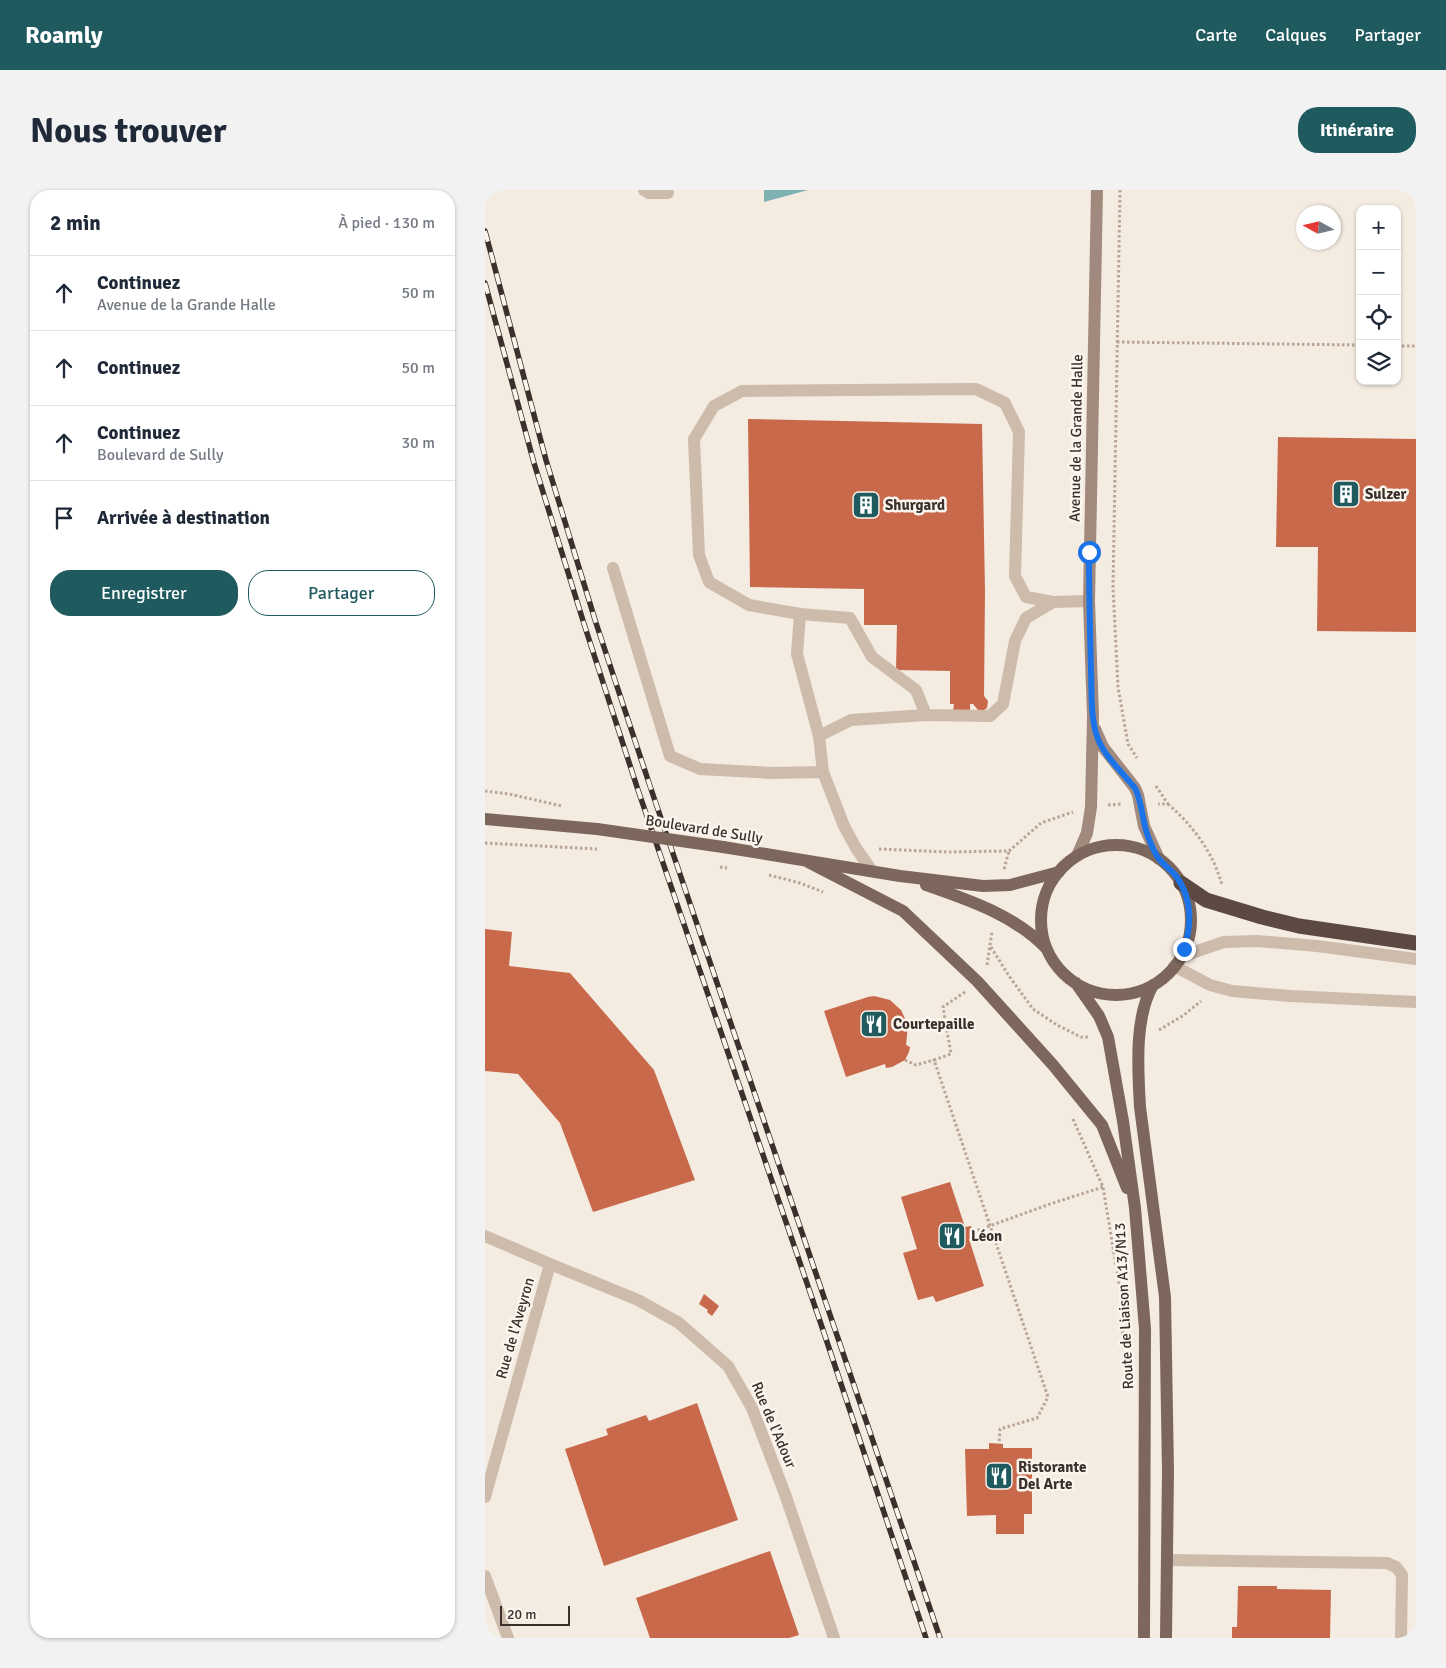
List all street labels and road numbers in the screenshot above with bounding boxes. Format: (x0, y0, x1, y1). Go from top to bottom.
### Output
street label: Avenue de la Grande Halle (1066, 354, 1086, 522)
street label: Boulevard de Sully (644, 811, 764, 847)
street label: Route de Liaison A13/N13 (1111, 1222, 1137, 1390)
street label: Rue de l'Aveyron (492, 1275, 538, 1381)
street label: Rue de l'Adour (748, 1379, 800, 1471)

